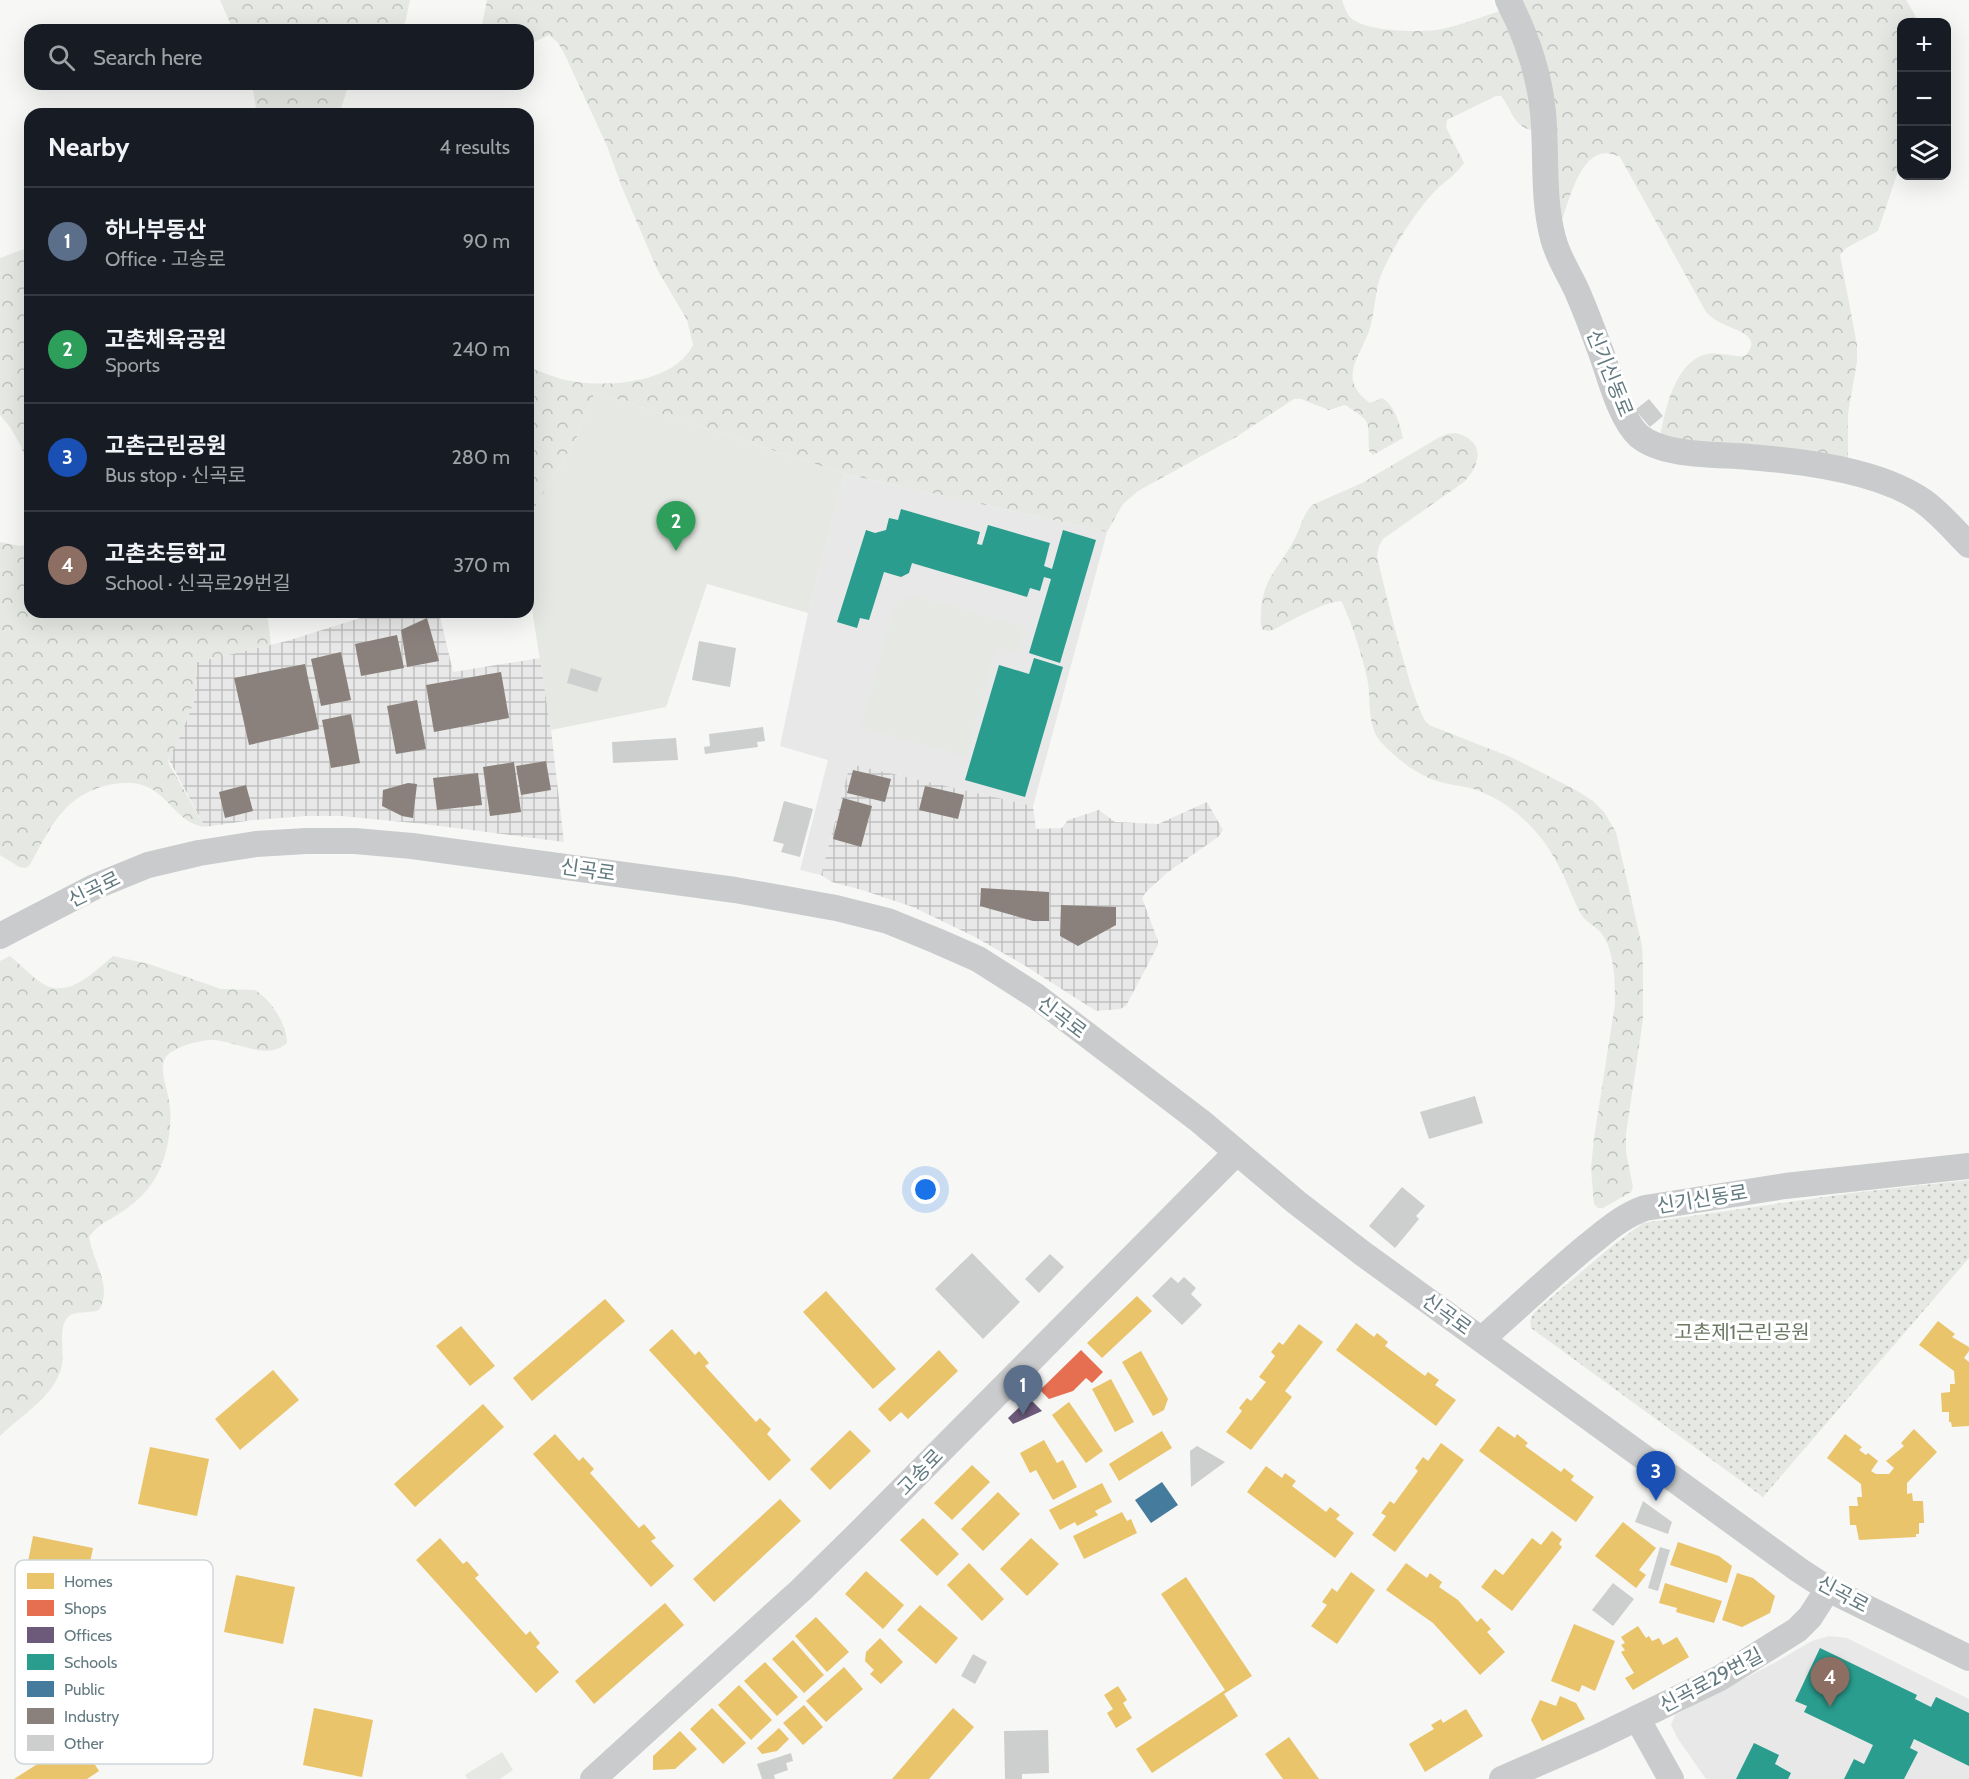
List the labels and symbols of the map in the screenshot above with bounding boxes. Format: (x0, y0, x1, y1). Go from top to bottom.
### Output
street label: 신기신동로 (1582, 326, 1638, 420)
pin: 2 (656, 502, 696, 551)
street label: 신곡로 (559, 854, 617, 886)
street label: 신곡로 (64, 866, 124, 912)
street label: 신곡로 (1033, 991, 1091, 1043)
your location (911, 1175, 940, 1204)
street label: 신기신동로 (1655, 1180, 1749, 1218)
street label: 신곡로 (1418, 1288, 1476, 1340)
park label: 고촌제1근린공원 (1674, 1320, 1810, 1344)
pin: 1 (1004, 1366, 1042, 1415)
street label: 고송로 (892, 1444, 948, 1500)
pin: 3 (1636, 1452, 1676, 1501)
legend (15, 1560, 213, 1764)
street label: 신곡로 (1813, 1570, 1873, 1618)
text: Homes (64, 1572, 113, 1591)
text: Shops (64, 1599, 107, 1618)
text: Offices (64, 1626, 113, 1645)
street label: 신곡로29번길 (1655, 1643, 1767, 1717)
text: Schools (64, 1653, 118, 1672)
pin: 4 (1810, 1658, 1850, 1707)
text: Public (64, 1680, 105, 1699)
text: Industry (64, 1707, 119, 1726)
text: Other (64, 1734, 105, 1753)

